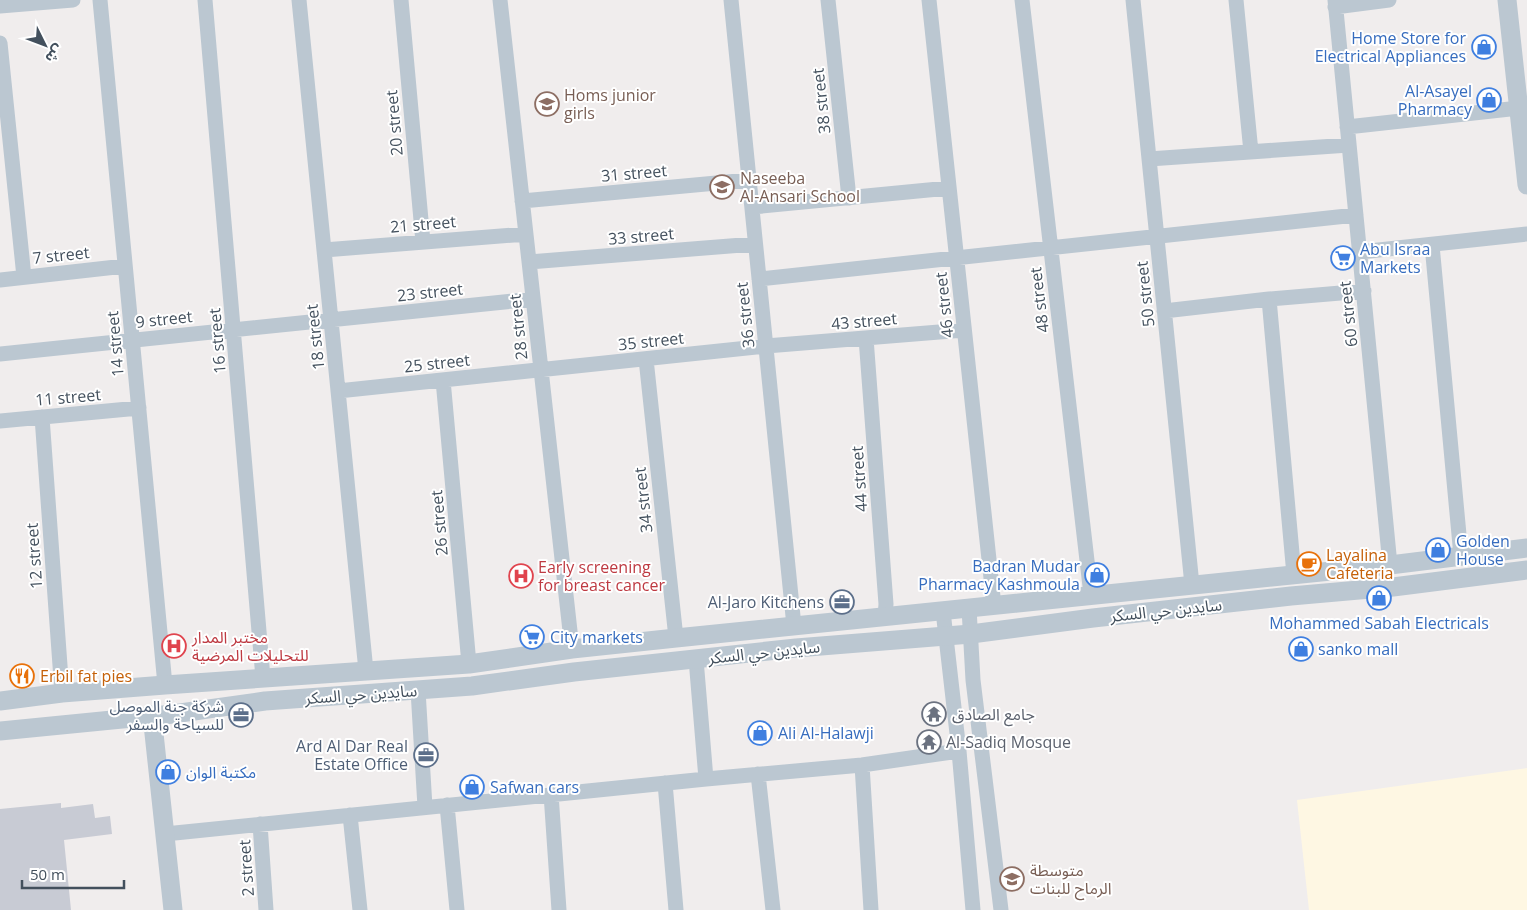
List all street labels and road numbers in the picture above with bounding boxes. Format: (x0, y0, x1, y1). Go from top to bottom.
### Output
street label: 38 street (807, 67, 835, 135)
street label: 20 street (380, 89, 408, 157)
street label: 31 street (600, 159, 668, 187)
street label: 21 street (389, 210, 457, 238)
street label: 33 street (607, 222, 675, 250)
street label: 7 street (32, 241, 91, 269)
street label: 50 street (1131, 260, 1159, 328)
street label: 48 street (1024, 266, 1054, 334)
street label: 46 street (930, 271, 958, 339)
street label: 23 street (396, 278, 464, 306)
street label: 60 street (1334, 280, 1362, 348)
street label: 36 street (731, 281, 759, 349)
street label: 28 street (504, 293, 532, 361)
street label: 18 street (301, 303, 329, 371)
street label: 9 street (135, 305, 194, 333)
street label: 16 street (203, 307, 231, 375)
street label: 43 street (830, 307, 898, 335)
street label: 14 street (101, 310, 129, 378)
street label: 35 street (617, 327, 685, 355)
street label: 25 street (403, 349, 471, 377)
street label: 11 street (34, 383, 102, 411)
street label: 44 street (846, 445, 872, 513)
street label: 34 street (629, 466, 657, 534)
street label: 26 street (425, 489, 453, 557)
street label: 12 street (21, 522, 47, 590)
street label: سايدين حي السكر (1108, 593, 1223, 629)
street label: سايدين حي السكر (706, 635, 821, 671)
street label: سايدين حي السكر (303, 679, 418, 711)
street label: 2 street (233, 839, 259, 897)

